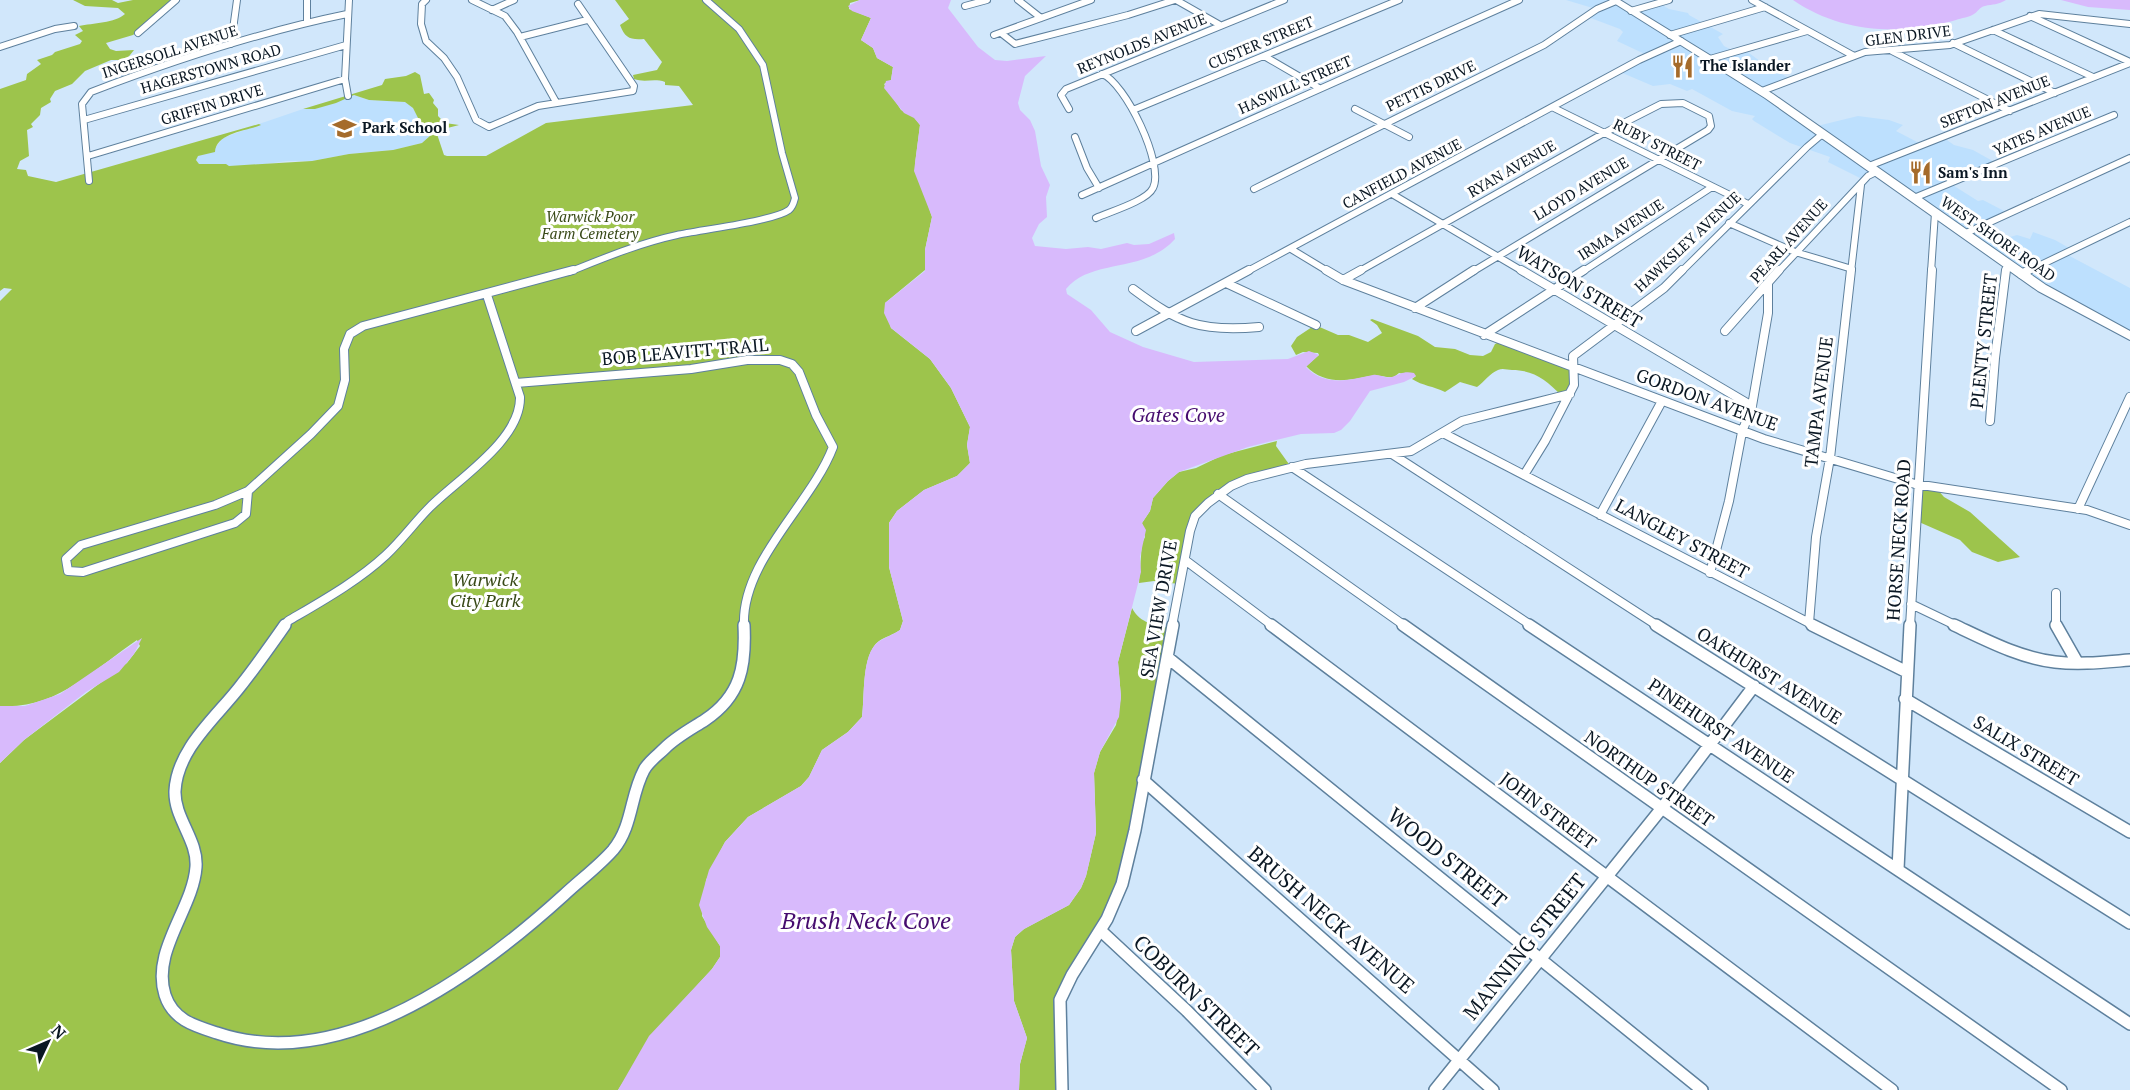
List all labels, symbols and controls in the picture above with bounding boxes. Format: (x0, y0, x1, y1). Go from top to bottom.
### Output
street label: REYNOLDS AVENUE (1074, 8, 1209, 78)
street label: CUSTER STREET (1205, 11, 1316, 73)
street label: INGERSOLL AVENUE (99, 20, 240, 82)
street label: GLEN DRIVE (1864, 20, 1952, 50)
street label: HAGERSTOWN ROAD (138, 38, 283, 98)
street label: HASWILL STREET (1235, 50, 1355, 118)
restaurant icon: The Islander (1669, 53, 1695, 79)
street label: PETTIS DRIVE (1382, 55, 1479, 115)
place label: The Islander (1700, 55, 1791, 75)
street label: SEFTON AVENUE (1937, 70, 2053, 132)
street label: GRIFFIN DRIVE (158, 79, 265, 129)
street label: YATES AVENUE (1990, 101, 2093, 160)
street label: RUBY STREET (1610, 113, 1705, 175)
school or university icon: Park School (331, 115, 357, 141)
place label: Park School (362, 117, 447, 137)
street label: CANFIELD AVENUE (1338, 133, 1465, 213)
street label: RYAN AVENUE (1464, 135, 1559, 202)
street label: LLOYD AVENUE (1529, 152, 1632, 224)
restaurant icon: Sam's Inn (1907, 160, 1933, 186)
place label: Sam's Inn (1938, 162, 2008, 182)
street label: HAWKSLEY AVENUE (1630, 187, 1745, 296)
street label: WEST SHORE ROAD (1937, 191, 2060, 285)
street label: IRMA AVENUE (1574, 194, 1667, 264)
street label: PEARL AVENUE (1745, 194, 1831, 287)
park label: Warwick Poor Farm Cemetery (541, 206, 640, 243)
street label: WATSON STREET (1512, 239, 1647, 333)
street label: PLENTY STREET (1964, 272, 2002, 410)
street label: BOB LEAVITT TRAIL (601, 332, 769, 370)
street label: TAMPA AVENUE (1798, 335, 1838, 469)
street label: GORDON AVENUE (1633, 362, 1782, 436)
water label: Gates Cove (1131, 401, 1225, 428)
street label: HORSE NECK ROAD (1880, 458, 1916, 622)
street label: LANGLEY STREET (1611, 493, 1754, 584)
street label: SEA VIEW DRIVE (1134, 538, 1182, 680)
park label: Warwick City Park (450, 567, 521, 612)
street label: OAKHURST AVENUE (1692, 621, 1847, 730)
street label: PINEHURST AVENUE (1644, 672, 1799, 788)
street label: SALIX STREET (1969, 709, 2084, 791)
street label: NORTHUP STREET (1580, 725, 1719, 832)
street label: JOHN STREET (1496, 766, 1602, 854)
street label: WOOD STREET (1382, 801, 1513, 914)
street label: BRUSH NECK AVENUE (1243, 839, 1421, 999)
street label: MANNING STREET (1456, 867, 1592, 1025)
water label: Brush Neck Cove (780, 904, 951, 936)
street label: COBURN STREET (1128, 928, 1266, 1062)
north arrow (18, 1012, 78, 1072)
text: N (47, 1020, 71, 1044)

